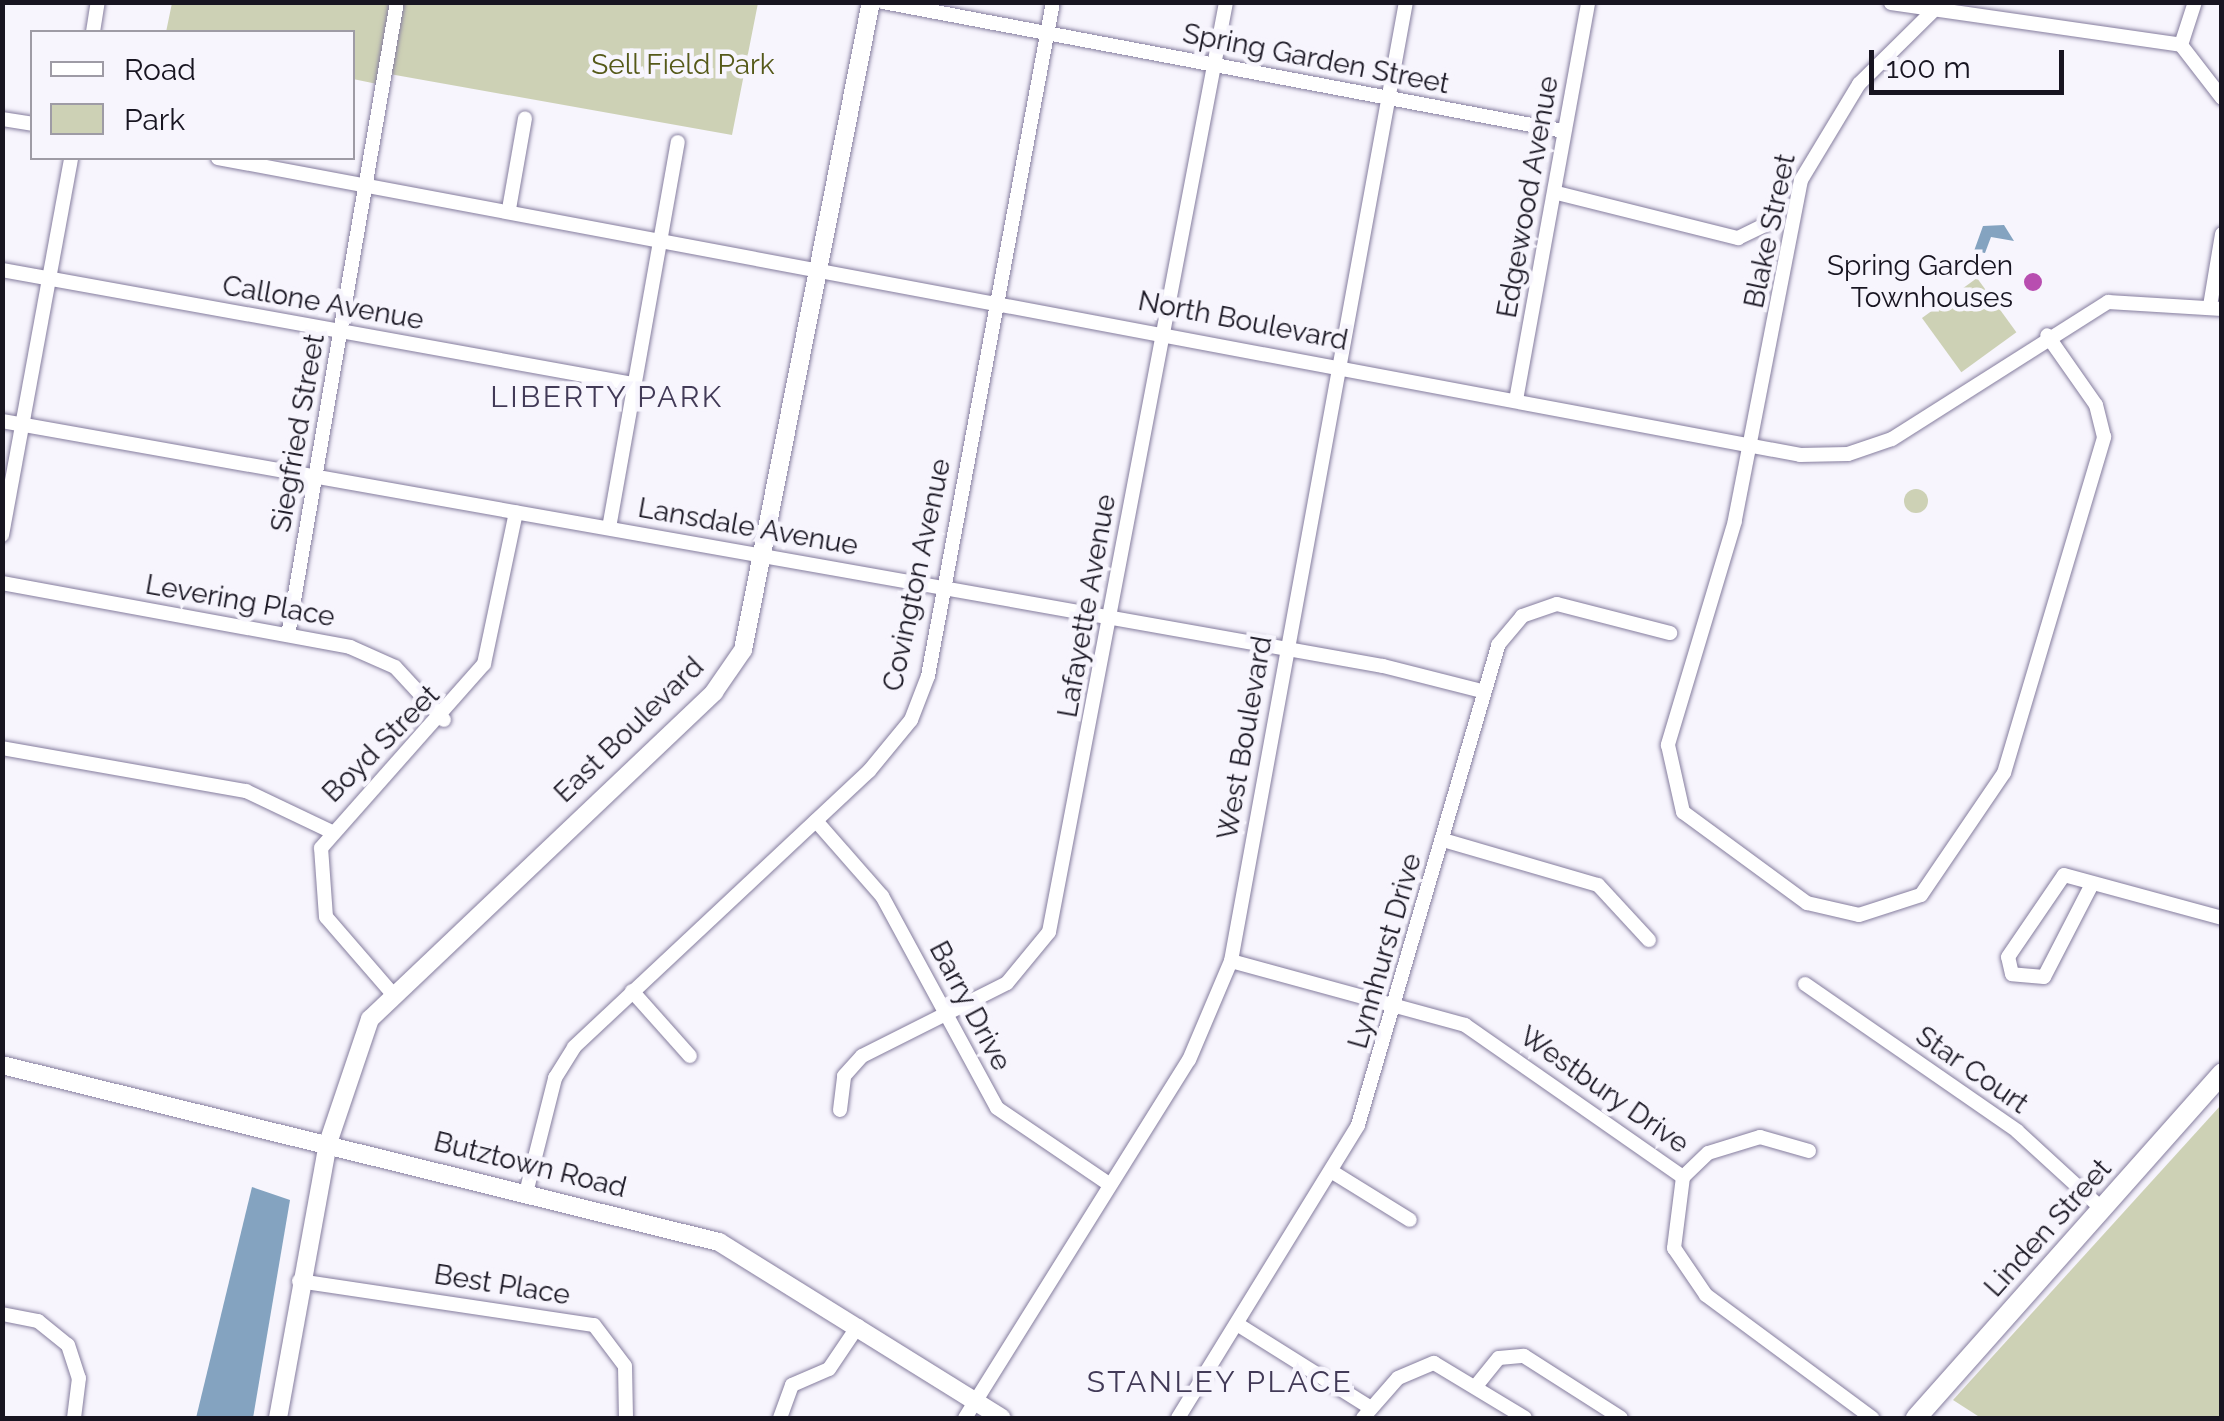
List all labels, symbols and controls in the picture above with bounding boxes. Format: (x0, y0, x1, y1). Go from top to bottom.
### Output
street label: Spring Garden Street (1180, 17, 1452, 101)
legend (30, 30, 355, 160)
scale bar (1874, 30, 2069, 92)
park label: Sell Field Park (591, 48, 775, 82)
text: 100 m (1886, 50, 1971, 85)
text: Road (124, 52, 196, 87)
street label: Edgewood Avenue (1490, 73, 1566, 321)
text: Park (124, 102, 185, 137)
street label: Blake Street (1737, 151, 1803, 311)
place label: Spring Garden Townhouses (1827, 249, 2013, 315)
street label: Callone Avenue (219, 269, 427, 337)
marker: Spring Garden Townhouses (2022, 271, 2044, 293)
street label: North Boulevard (1135, 284, 1351, 358)
street label: Siegfried Street (264, 331, 332, 535)
district label: LIBERTY PARK (490, 379, 724, 415)
street label: Covington Avenue (876, 455, 958, 695)
street label: Lansdale Avenue (635, 491, 861, 563)
street label: Lafayette Avenue (1051, 491, 1123, 721)
street label: Levering Place (143, 568, 337, 634)
street label: West Boulevard (1211, 634, 1279, 842)
street label: East Boulevard (547, 650, 711, 810)
street label: Boyd Street (316, 679, 446, 809)
street label: Lynnhurst Drive (1341, 850, 1429, 1052)
street label: Barry Drive (922, 935, 1018, 1077)
street label: Westbury Drive (1513, 1019, 1695, 1161)
street label: Star Court (1909, 1019, 2035, 1121)
street label: Butztown Road (430, 1125, 630, 1205)
street label: Linden Street (1977, 1152, 2119, 1304)
street label: Best Place (432, 1258, 572, 1312)
district label: STANLEY PLACE (1086, 1364, 1354, 1400)

